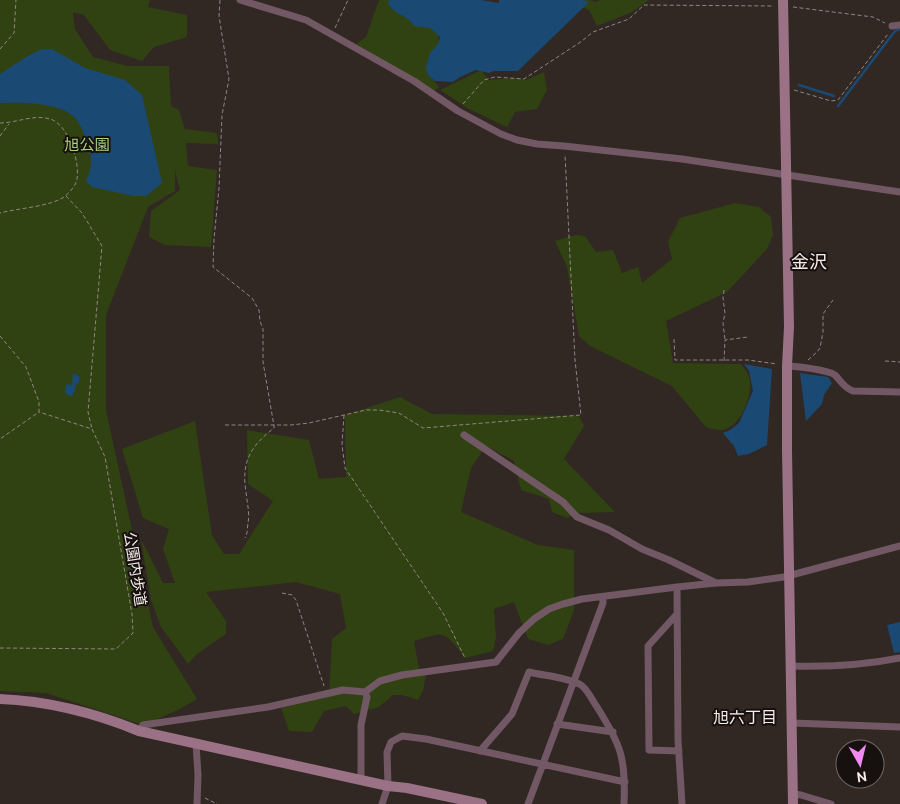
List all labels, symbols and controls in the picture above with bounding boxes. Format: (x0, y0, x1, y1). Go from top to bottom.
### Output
park label: 旭公園 (64, 136, 110, 153)
district label: 金沢 (791, 251, 827, 271)
street label: 公園内歩道 (121, 531, 150, 607)
district label: 旭六丁目 (713, 708, 777, 726)
north arrow (835, 739, 885, 789)
text: N (856, 768, 868, 786)

